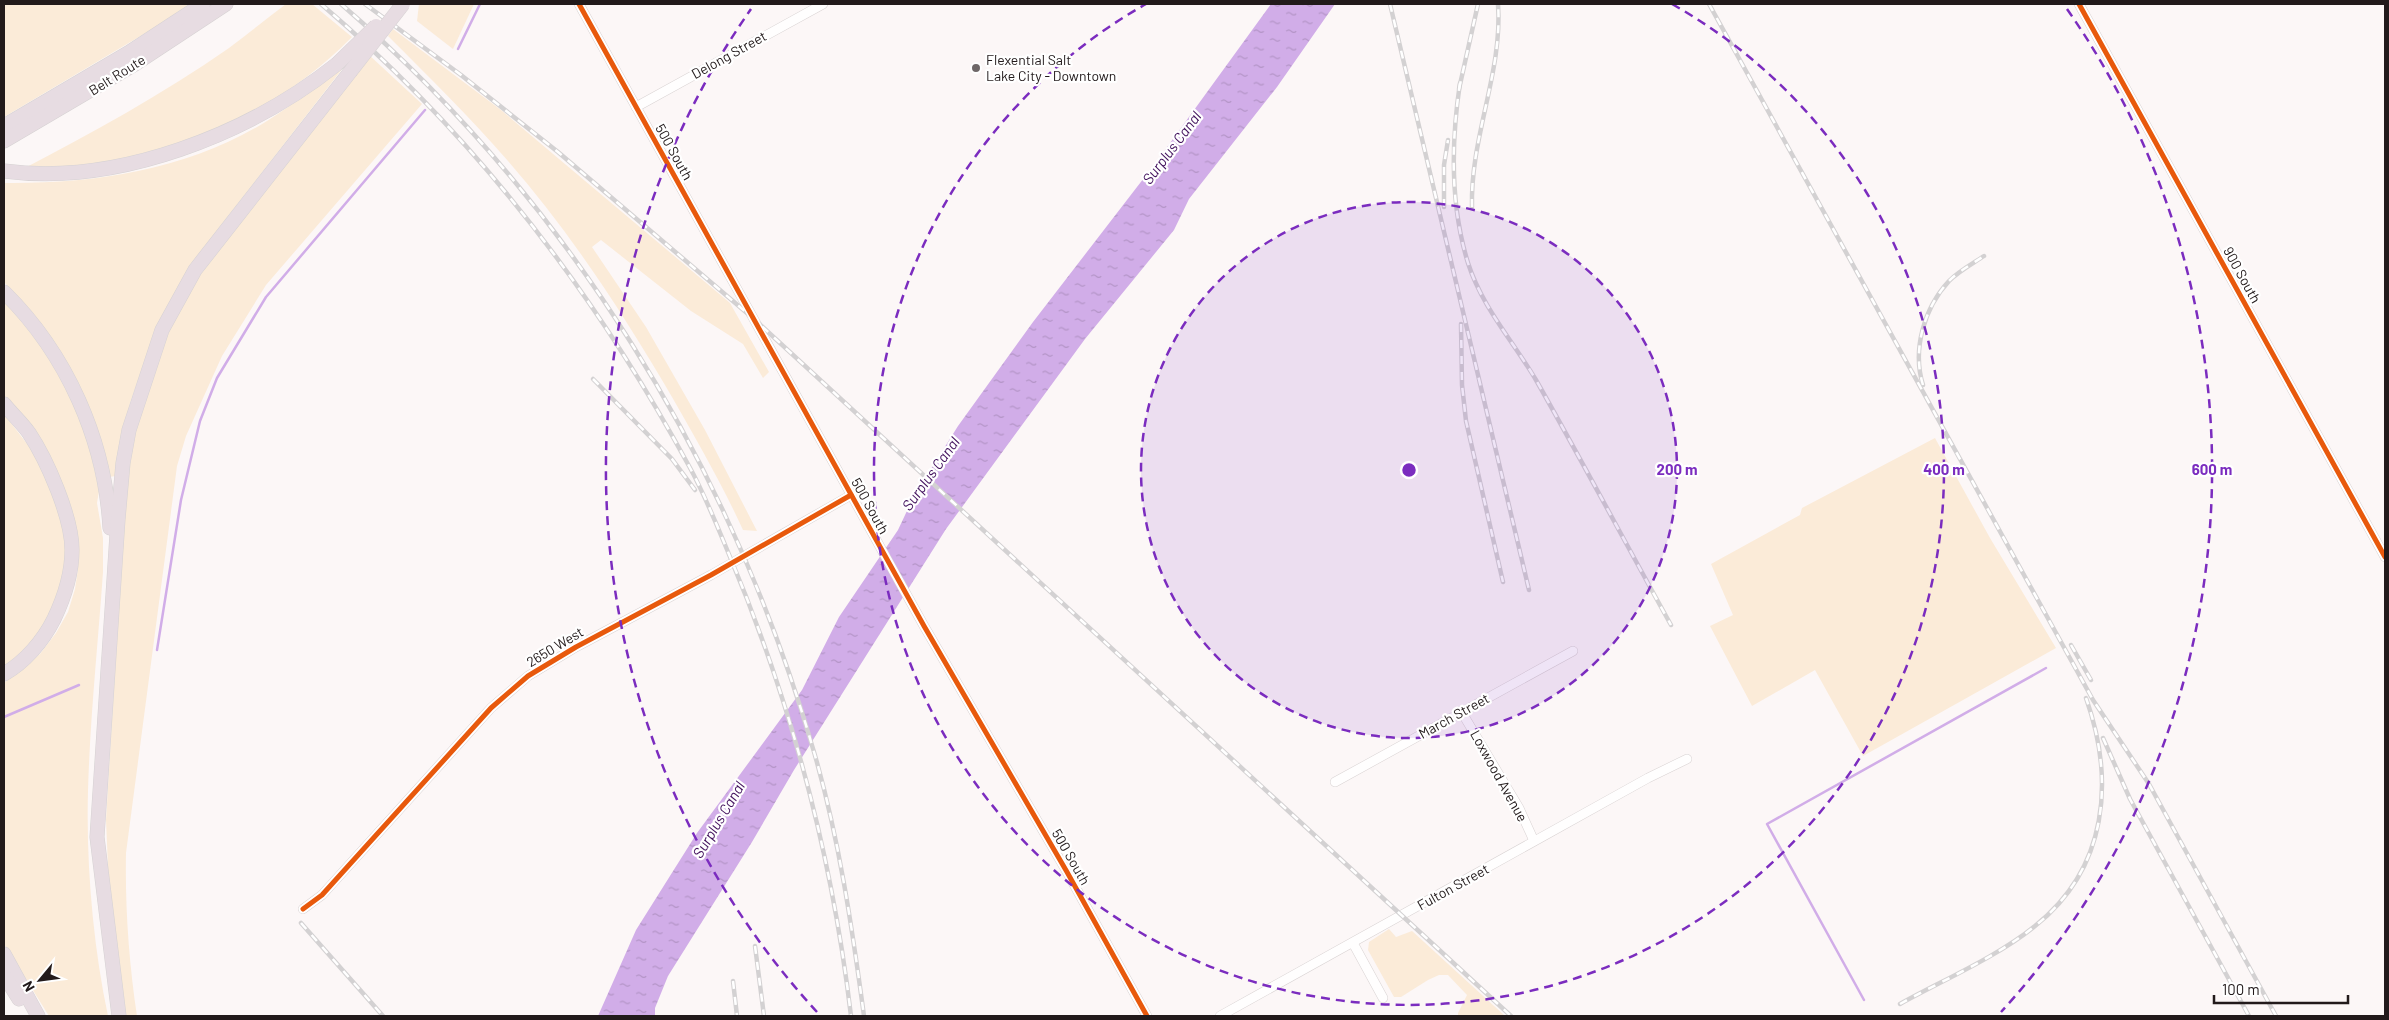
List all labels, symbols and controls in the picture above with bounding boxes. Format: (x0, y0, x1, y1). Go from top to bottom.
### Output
street label: Delong Street (688, 27, 769, 82)
street label: Belt Route (85, 51, 148, 99)
place label: Flexential Salt Lake City - Downtown (986, 51, 1116, 84)
marker: Flexential Salt Lake City - Downtown (970, 62, 982, 74)
water label: Surplus Canal (1138, 107, 1205, 187)
street label: 500 South (652, 121, 697, 183)
street label: 900 South (2220, 244, 2265, 306)
water label: Surplus Canal (898, 433, 963, 514)
text: 200 m (1656, 460, 1698, 478)
text: 400 m (1923, 460, 1965, 478)
text: 600 m (2192, 460, 2232, 478)
centre of rings (1400, 461, 1418, 479)
street label: 500 South (848, 475, 893, 537)
street label: 2650 West (523, 623, 586, 670)
street label: March Street (1416, 689, 1492, 742)
street label: Loxwood Avenue (1467, 727, 1532, 825)
water label: Surplus Canal (688, 777, 748, 861)
street label: 500 South (1049, 826, 1094, 888)
street label: Fulton Street (1414, 860, 1492, 913)
north arrow (15, 955, 65, 1005)
scale bar (2214, 972, 2348, 1004)
text: N (19, 978, 38, 995)
text: 100 m (2222, 980, 2260, 998)

